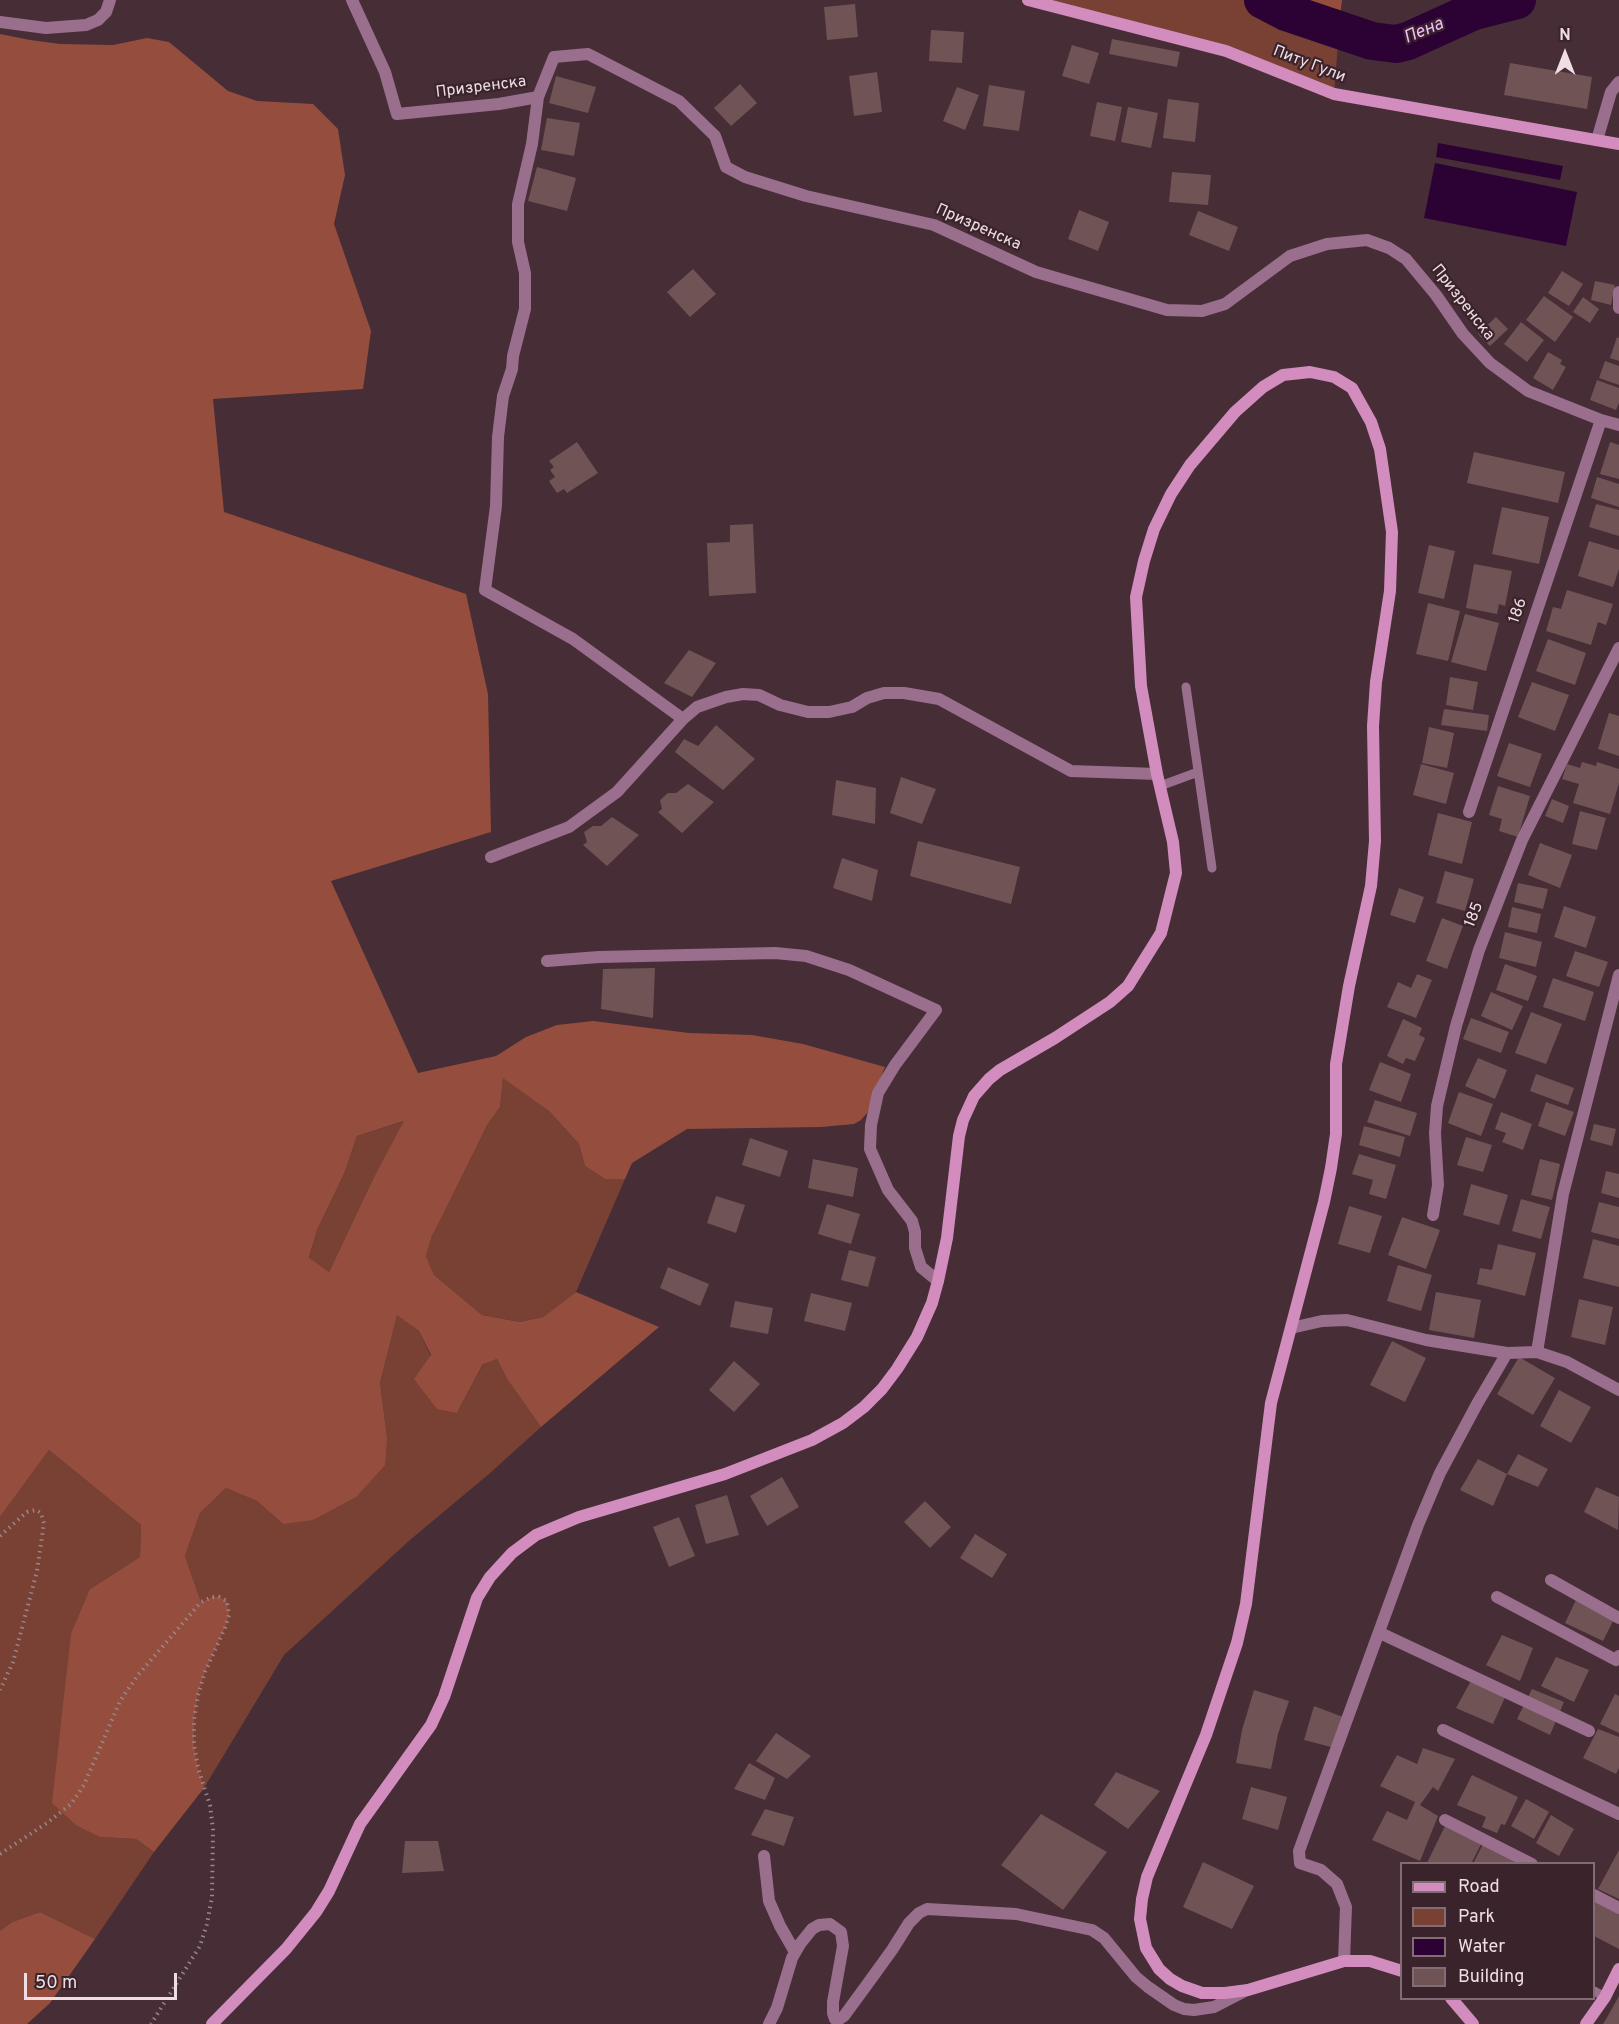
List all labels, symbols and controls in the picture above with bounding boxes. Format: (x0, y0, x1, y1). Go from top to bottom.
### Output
water label: Пена (1401, 14, 1447, 50)
north arrow (1535, 24, 1595, 84)
text: N (1559, 26, 1571, 46)
street label: Питу Гули (1270, 42, 1348, 88)
street label: Призренска (435, 73, 527, 103)
street label: Призренска (932, 201, 1024, 255)
street label: Призренска (1426, 261, 1498, 345)
street label: 186 (1506, 596, 1532, 626)
street label: 185 (1461, 900, 1489, 930)
legend (1400, 1862, 1595, 2000)
text: Road (1458, 1876, 1500, 1899)
text: Park (1458, 1906, 1495, 1929)
text: Water (1458, 1936, 1505, 1959)
scale bar (27, 1961, 180, 1999)
text: Building (1458, 1966, 1524, 1989)
text: 50 m (35, 1972, 77, 1995)

